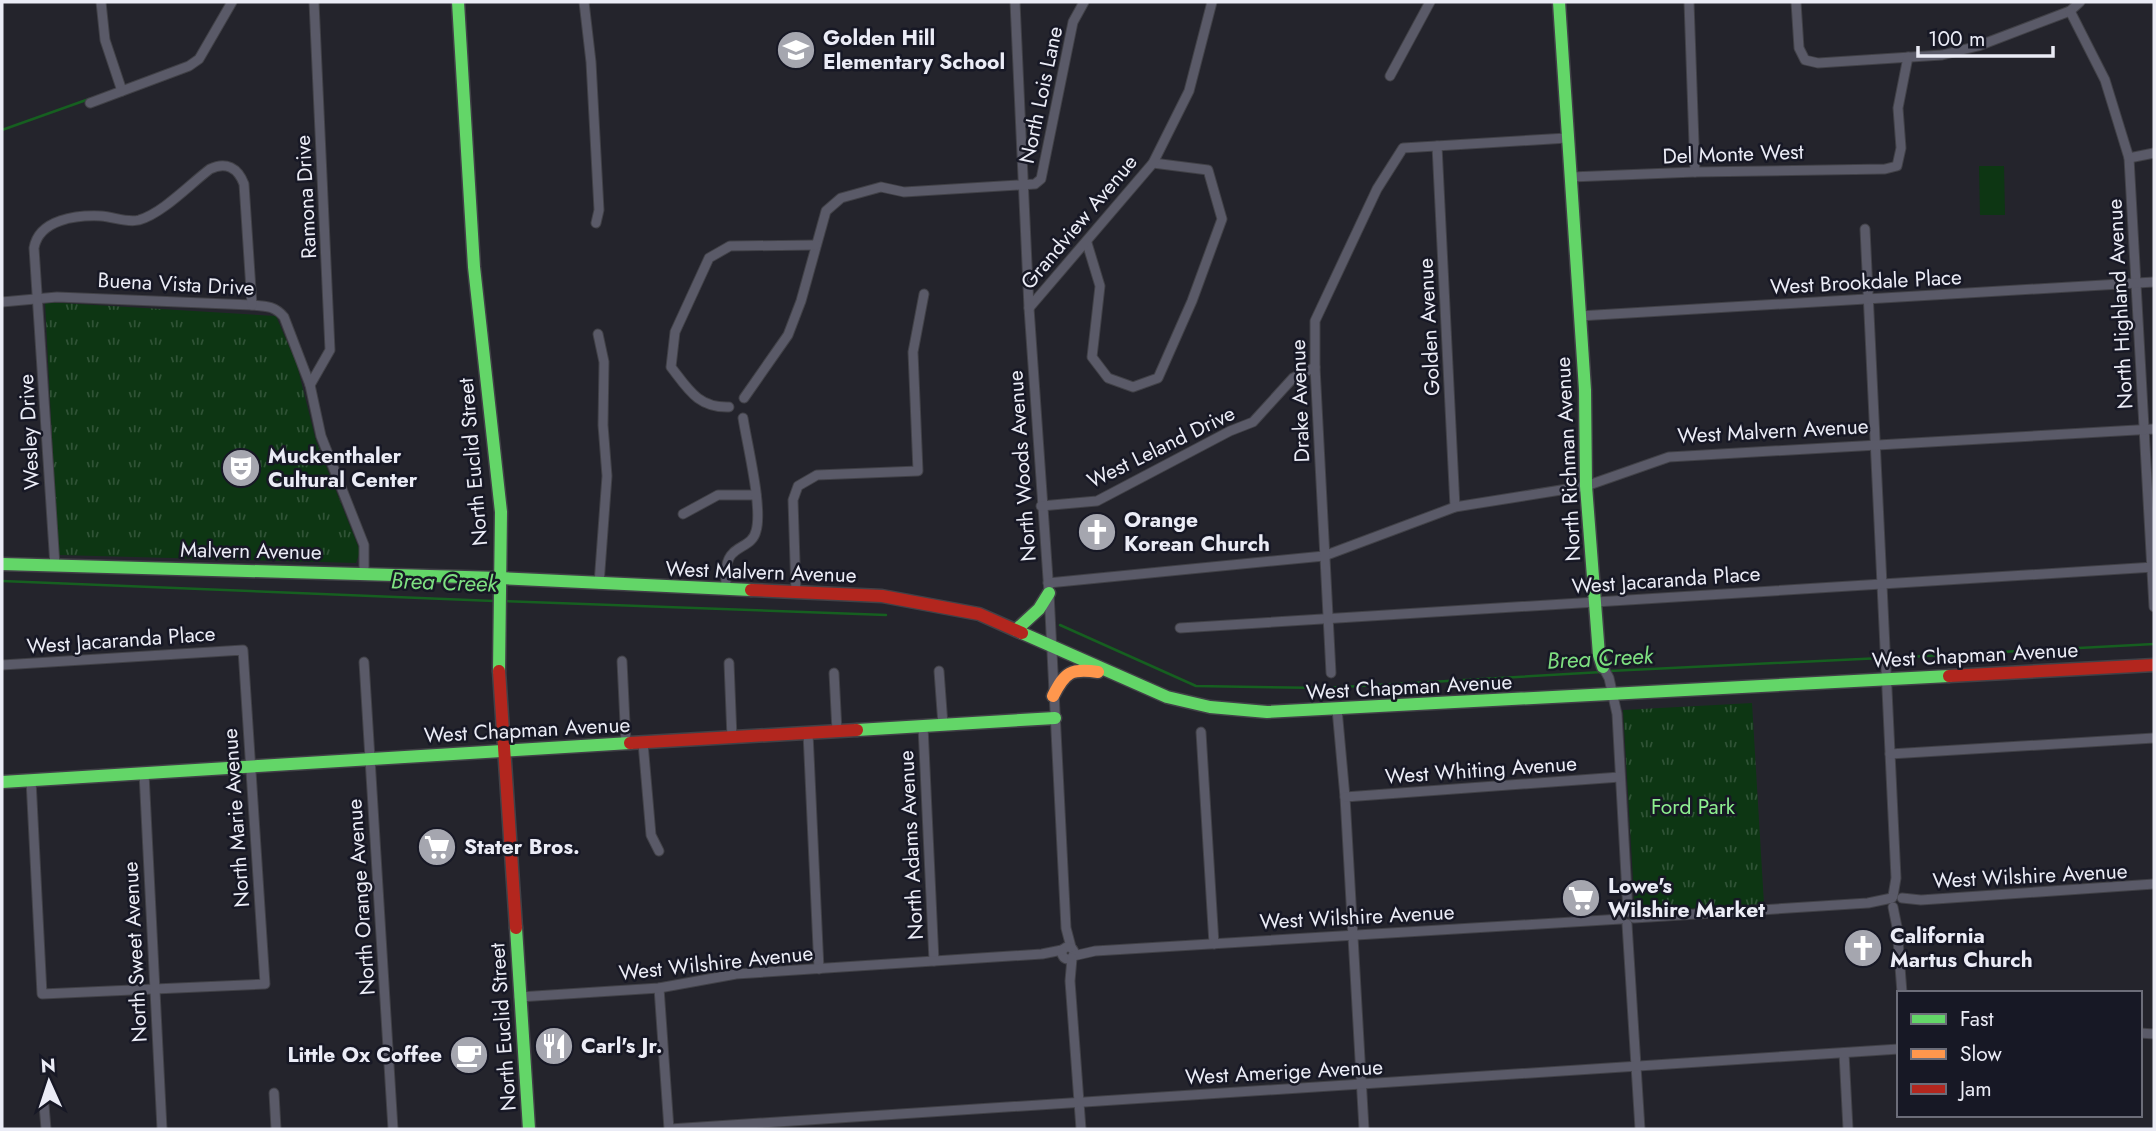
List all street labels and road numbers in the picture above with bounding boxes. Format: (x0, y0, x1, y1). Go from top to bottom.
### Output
street label: North Lois Lane (1012, 23, 1070, 167)
street label: Ramona Drive (288, 134, 324, 260)
street label: Del Monte West (1662, 137, 1804, 171)
street label: Grandview Avenue (1014, 148, 1145, 296)
street label: North Highland Avenue (2100, 198, 2140, 410)
street label: Golden Avenue (1410, 257, 1448, 397)
street label: West Brookdale Place (1769, 262, 1963, 302)
street label: Buena Vista Drive (97, 265, 255, 303)
street label: Drake Avenue (1283, 339, 1317, 463)
street label: North Richman Avenue (1548, 356, 1588, 562)
street label: North Woods Avenue (1000, 369, 1044, 563)
street label: Wesley Drive (11, 373, 47, 491)
street label: North Euclid Street (451, 377, 495, 547)
street label: West Leland Drive (1082, 398, 1240, 496)
street label: West Malvern Avenue (1677, 411, 1870, 451)
street label: Malvern Avenue (180, 535, 322, 567)
street label: West Malvern Avenue (665, 554, 857, 590)
street label: West Jacaranda Place (1571, 558, 1761, 602)
street label: West Jacaranda Place (26, 618, 216, 662)
street label: West Chapman Avenue (1871, 635, 2079, 675)
street label: West Chapman Avenue (1305, 667, 1513, 707)
street label: West Chapman Avenue (423, 710, 631, 750)
street label: North Marie Avenue (215, 727, 257, 909)
street label: West Whiting Avenue (1384, 748, 1578, 792)
street label: North Adams Avenue (891, 749, 931, 941)
street label: North Orange Avenue (339, 798, 383, 996)
street label: West Wilshire Avenue (1932, 856, 2128, 896)
street label: North Sweet Avenue (115, 861, 155, 1043)
street label: West Wilshire Avenue (1259, 897, 1455, 937)
street label: West Wilshire Avenue (617, 938, 815, 988)
street label: North Euclid Street (482, 942, 524, 1112)
street label: West Amerige Avenue (1184, 1052, 1384, 1092)

